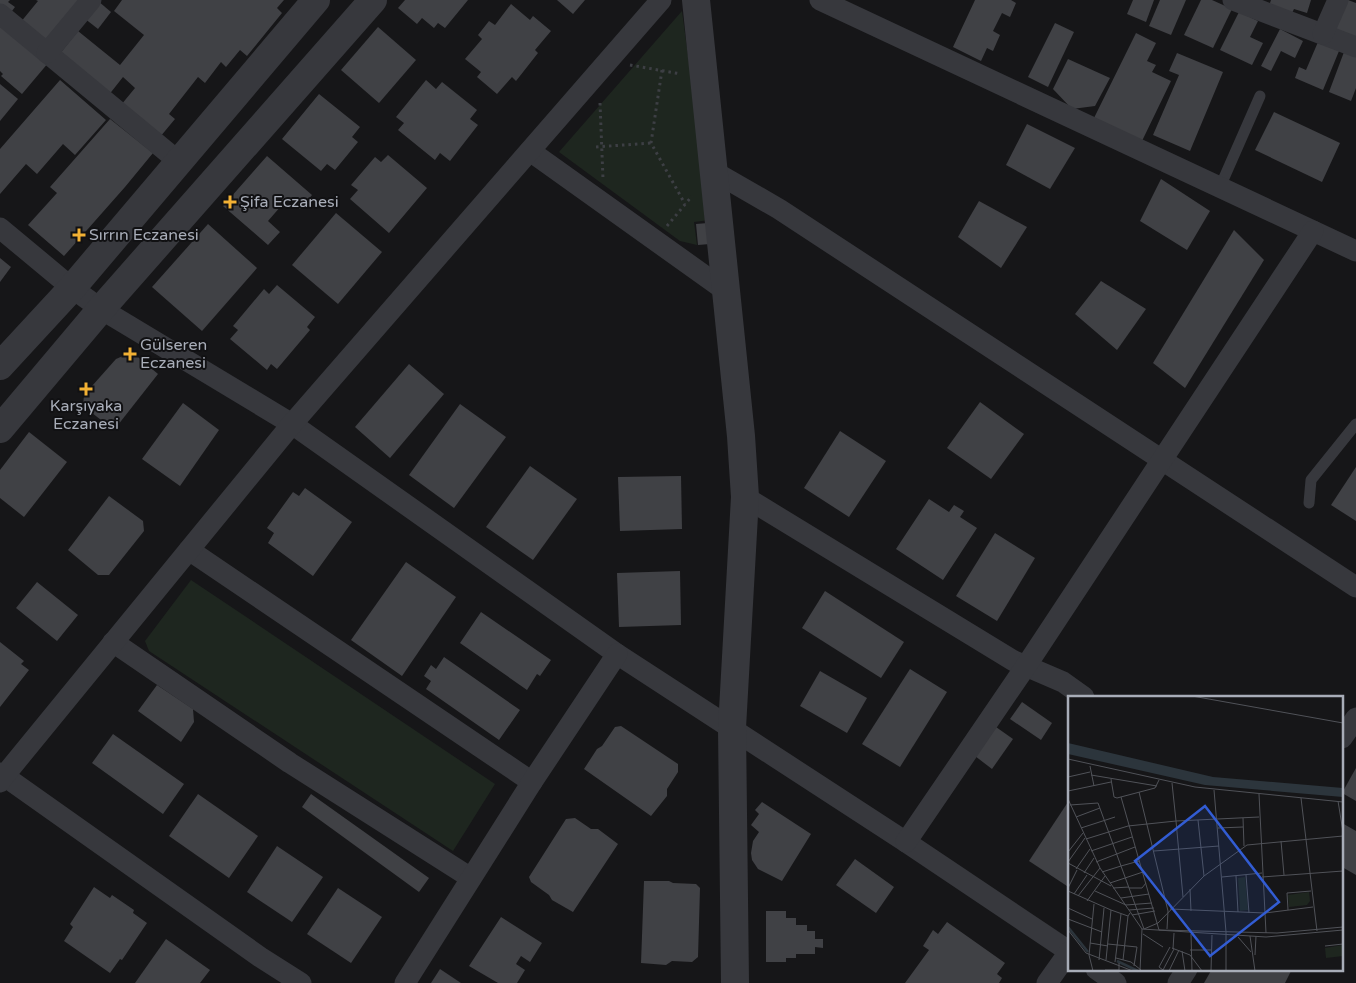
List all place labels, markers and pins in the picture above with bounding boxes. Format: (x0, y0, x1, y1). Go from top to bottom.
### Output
place label: Şifa Eczanesi (240, 192, 339, 212)
marker: Şifa Eczanesi (224, 196, 236, 208)
place label: Sırrın Eczanesi (89, 225, 199, 245)
marker: Sırrın Eczanesi (73, 229, 85, 241)
place label: Gülseren Eczanesi (140, 335, 207, 373)
marker: Gülseren Eczanesi (124, 348, 136, 360)
marker: Karşıyaka Eczanesi (80, 383, 92, 395)
place label: Karşıyaka Eczanesi (50, 396, 122, 434)

